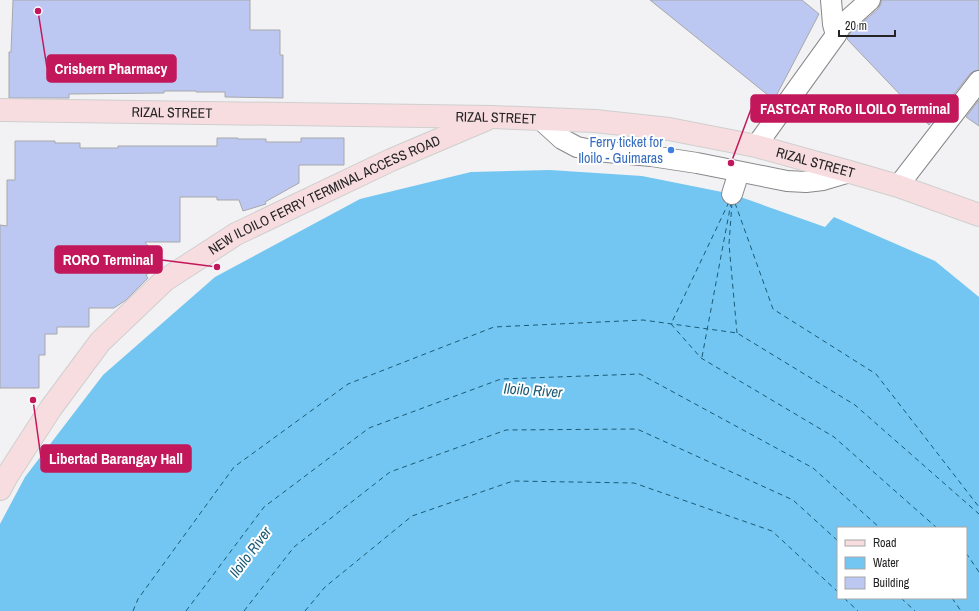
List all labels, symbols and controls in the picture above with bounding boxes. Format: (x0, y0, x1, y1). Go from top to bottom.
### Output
scale bar (839, 12, 895, 38)
text: 20 m (845, 18, 867, 34)
callout: Crisbern Pharmacy (47, 55, 176, 82)
text: Crisbern Pharmacy (55, 58, 168, 79)
callout: FASTCAT RoRo ILOILO Terminal (751, 95, 958, 122)
text: FASTCAT RoRo ILOILO Terminal (760, 98, 950, 119)
street label: RIZAL STREET (132, 103, 212, 122)
street label: RIZAL STREET (455, 107, 537, 128)
street label: NEW ILOILO FERRY TERMINAL ACCESS ROAD (205, 131, 443, 259)
place label: Ferry ticket for Iloilo - Guimaras (578, 133, 663, 167)
street label: RIZAL STREET (774, 143, 857, 182)
marker: Ferry ticket for Iloilo - Guimaras (666, 145, 676, 155)
callout: RORO Terminal (55, 246, 162, 273)
text: RORO Terminal (63, 249, 153, 270)
water label: Iloilo River (503, 377, 564, 403)
callout: Libertad Barangay Hall (41, 445, 191, 472)
text: Libertad Barangay Hall (49, 448, 183, 469)
water label: Iloilo River (224, 521, 277, 582)
legend (837, 527, 967, 599)
text: Road (873, 535, 897, 551)
text: Water (873, 555, 900, 571)
text: Building (873, 575, 910, 591)

